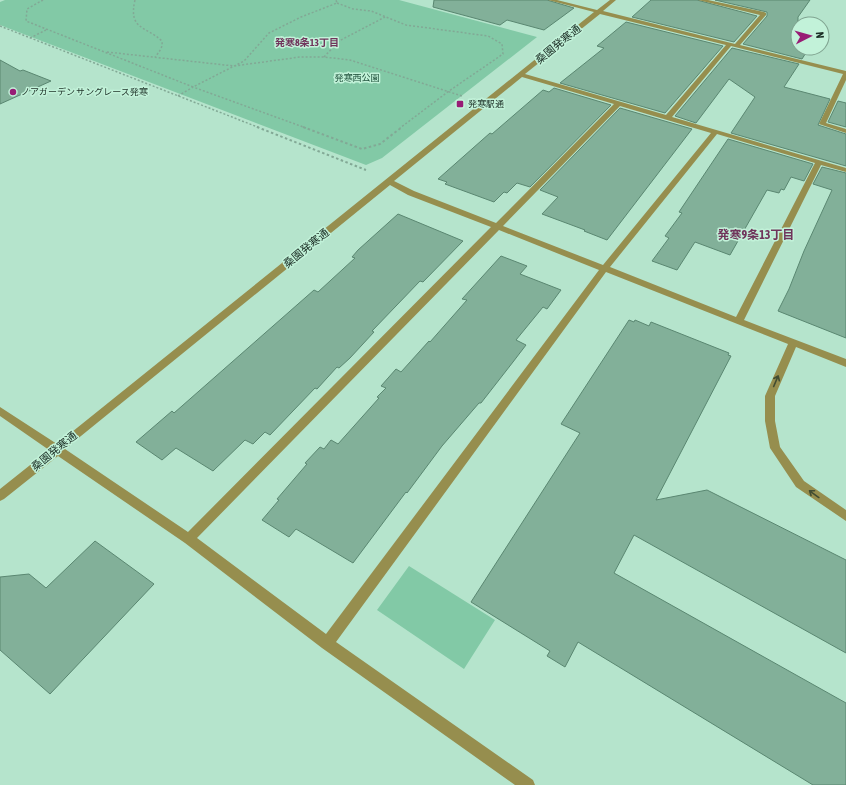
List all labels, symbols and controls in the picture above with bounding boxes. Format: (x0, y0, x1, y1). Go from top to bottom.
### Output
north arrow (790, 16, 830, 56)
street label: 桑園発寒通 (533, 22, 583, 66)
text: N (814, 31, 826, 39)
district label: 発寒8条13丁目 (275, 37, 339, 48)
park label: 発寒西公園 (334, 73, 380, 83)
marker: ノアガーデン サングレース発寒 (8, 87, 18, 97)
place label: ノアガーデン サングレース発寒 (21, 87, 149, 97)
marker: 発寒駅通 (455, 99, 465, 109)
place label: 発寒駅通 (468, 99, 504, 109)
street label: 桑園発寒通 (281, 226, 331, 270)
district label: 発寒9条13丁目 (718, 228, 794, 242)
one-way arrow (773, 375, 780, 387)
street label: 桑園発寒通 (29, 429, 79, 473)
one-way arrow (809, 490, 820, 498)

